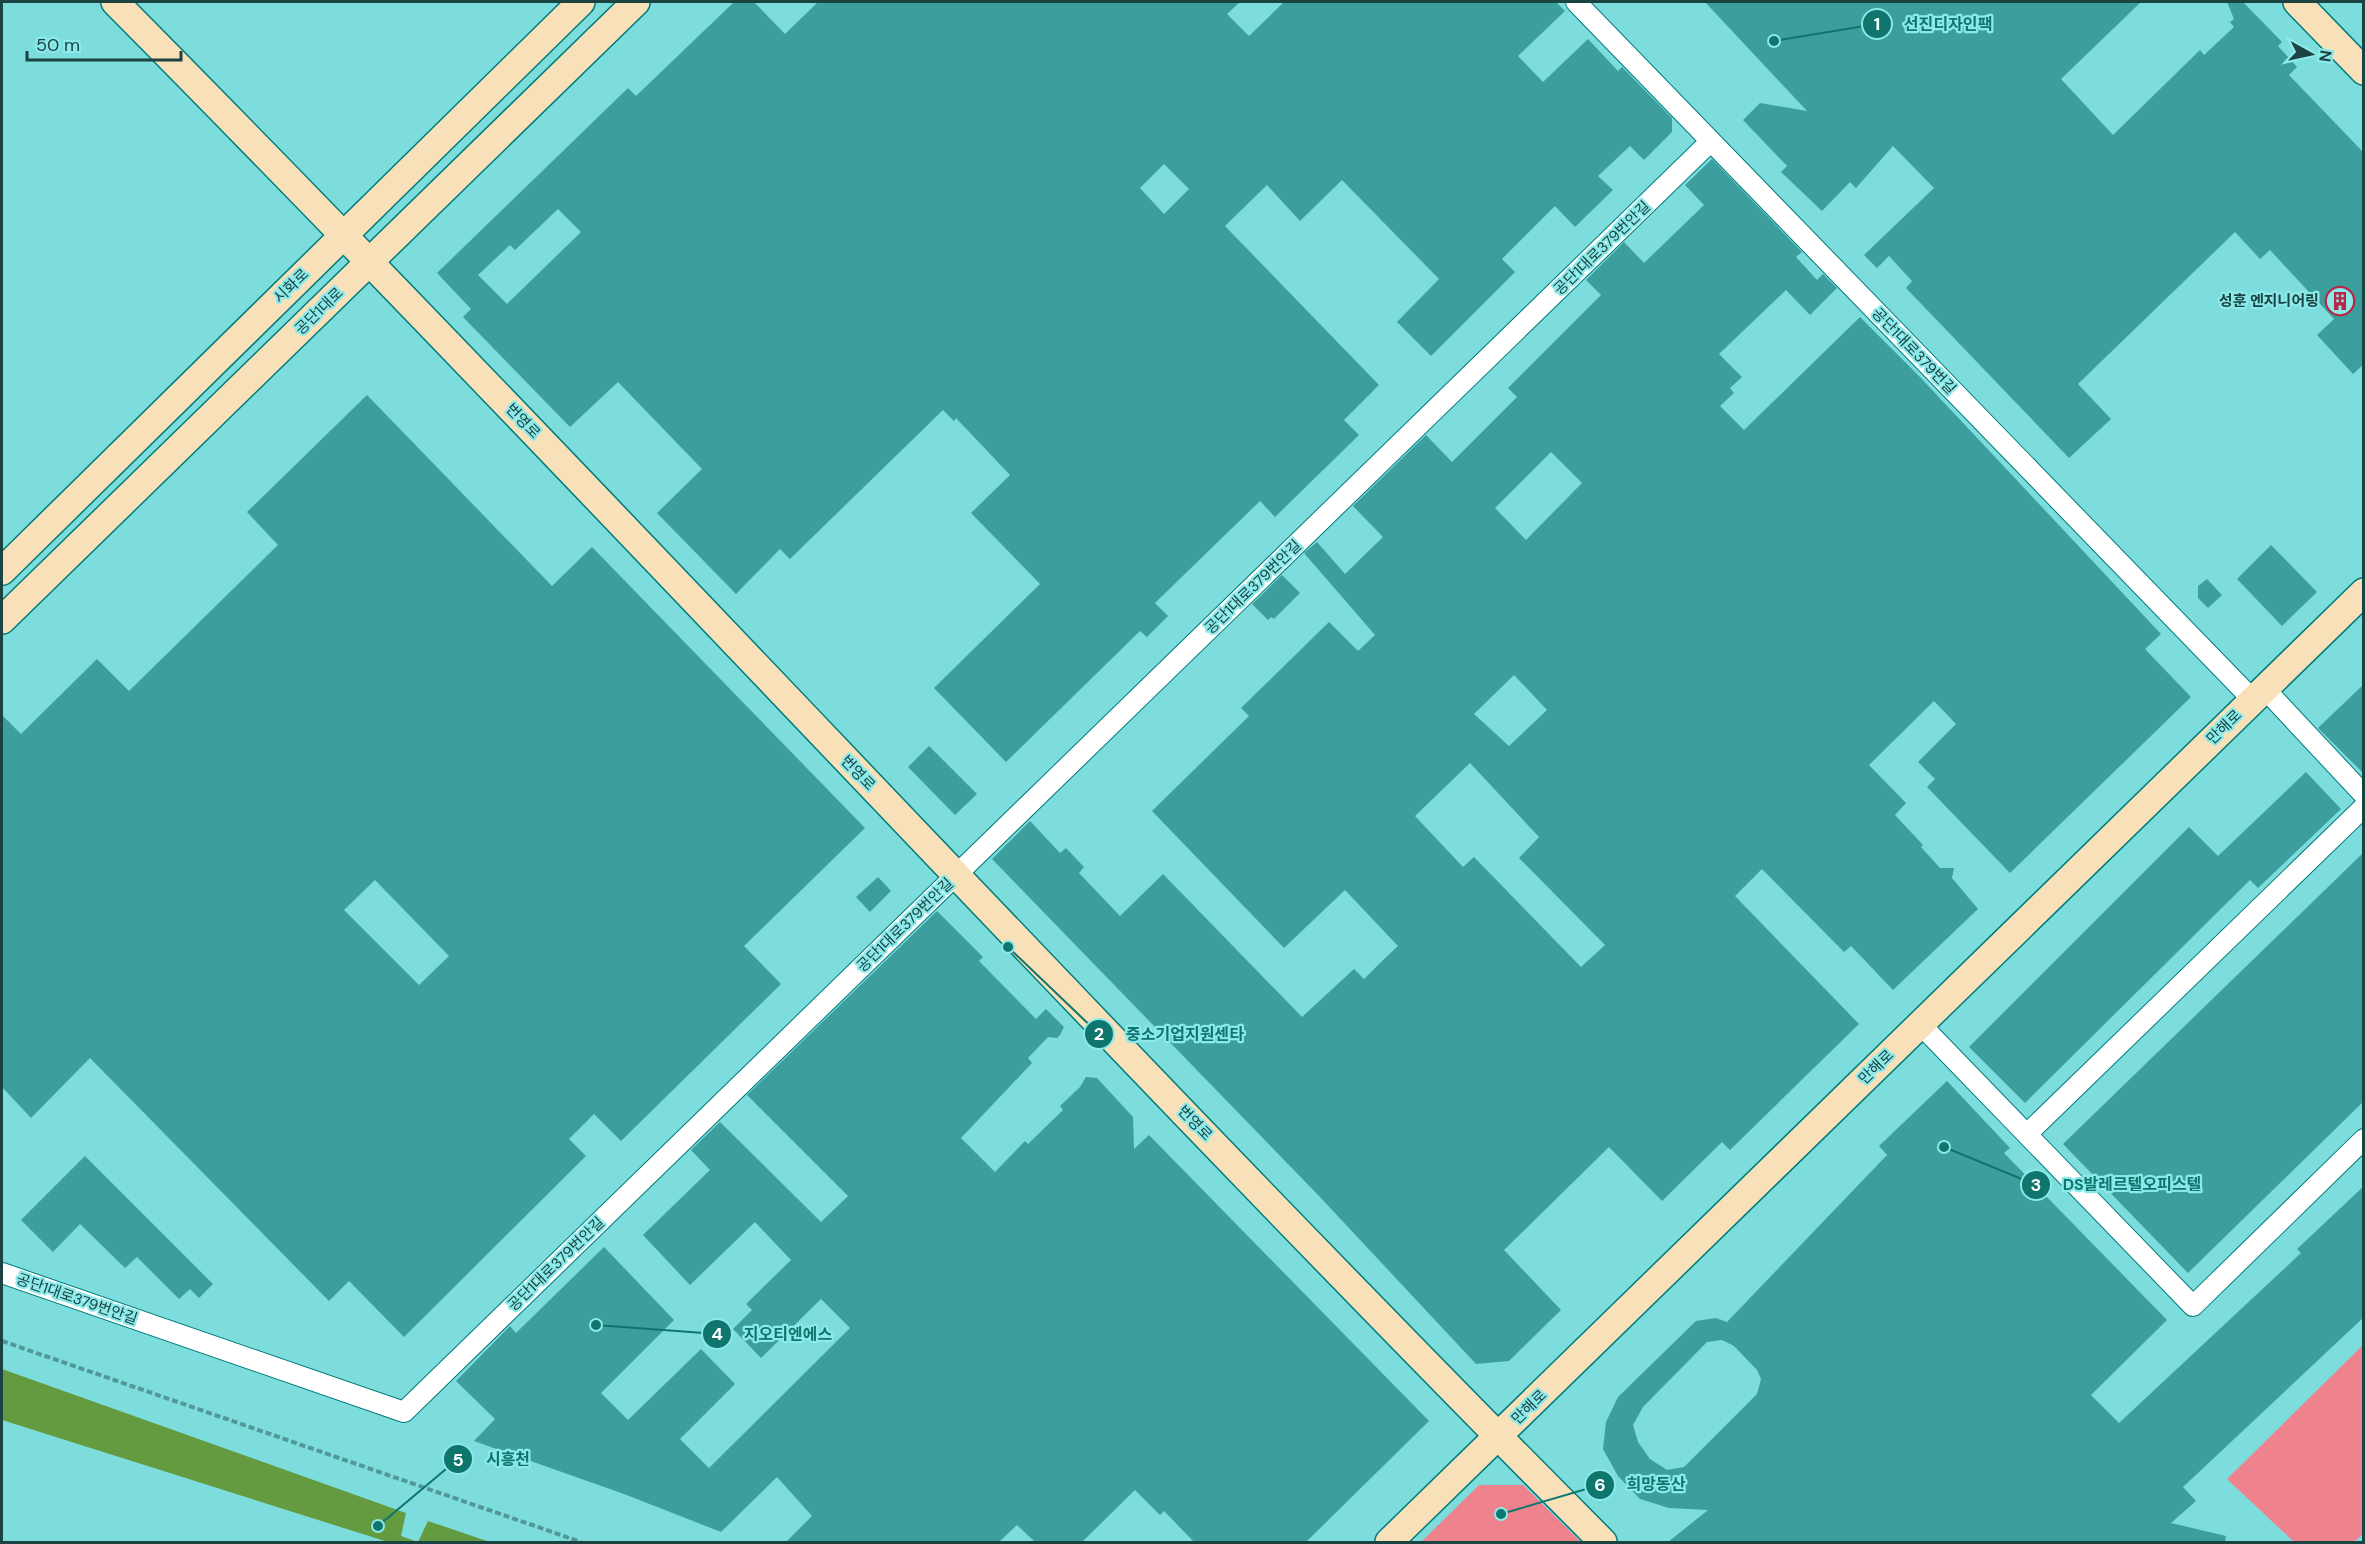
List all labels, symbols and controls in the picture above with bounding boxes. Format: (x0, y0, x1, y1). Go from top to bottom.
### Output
callout: 선진디자인팩 (1862, 7, 2004, 41)
text: 1 (1874, 12, 1880, 36)
text: 선진디자인팩 (1904, 14, 1992, 35)
scale bar (27, 24, 182, 62)
north arrow (2281, 24, 2341, 84)
text: 50 m (36, 33, 80, 57)
text: N (2314, 49, 2337, 63)
street label: 공단1대로379번안길 (1549, 197, 1655, 299)
street label: 시화로 (269, 264, 313, 308)
street label: 공단1대로 (291, 283, 347, 339)
building icon: 성훈 엔지니어링 (2324, 285, 2356, 317)
place label: 성훈 엔지니어링 (2219, 291, 2319, 311)
street label: 공단1대로379번길 (1868, 303, 1960, 399)
street label: 번영로 (501, 399, 545, 443)
street label: 공단1대로379번안길 (1200, 536, 1306, 638)
street label: 만해로 (2202, 705, 2246, 749)
street label: 번영로 (836, 751, 880, 795)
street label: 공단1대로379번안길 (852, 874, 958, 976)
callout: 중소기업지원센타 (1084, 1017, 1256, 1051)
text: 2 (1094, 1022, 1104, 1046)
text: 중소기업지원센타 (1126, 1024, 1244, 1045)
street label: 만해로 (1854, 1045, 1898, 1089)
street label: 번영로 (1173, 1101, 1217, 1145)
callout: DS발레르텔오피스텔 (2021, 1168, 2214, 1202)
text: 3 (2031, 1173, 2041, 1197)
text: DS발레르텔오피스텔 (2063, 1174, 2201, 1195)
street label: 공단1대로379번안길 (503, 1213, 609, 1315)
street label: 공단1대로379번안길 (14, 1269, 140, 1329)
callout: 지오티엔에스 (702, 1317, 844, 1351)
text: 4 (711, 1322, 723, 1346)
text: 지오티엔에스 (744, 1324, 832, 1345)
street label: 만해로 (1507, 1385, 1551, 1429)
callout: 시흥천 (443, 1442, 542, 1476)
text: 5 (452, 1448, 464, 1472)
text: 시흥천 (486, 1449, 530, 1470)
callout: 희망동산 (1585, 1468, 1698, 1502)
text: 6 (1594, 1473, 1606, 1497)
text: 희망동산 (1627, 1474, 1686, 1495)

